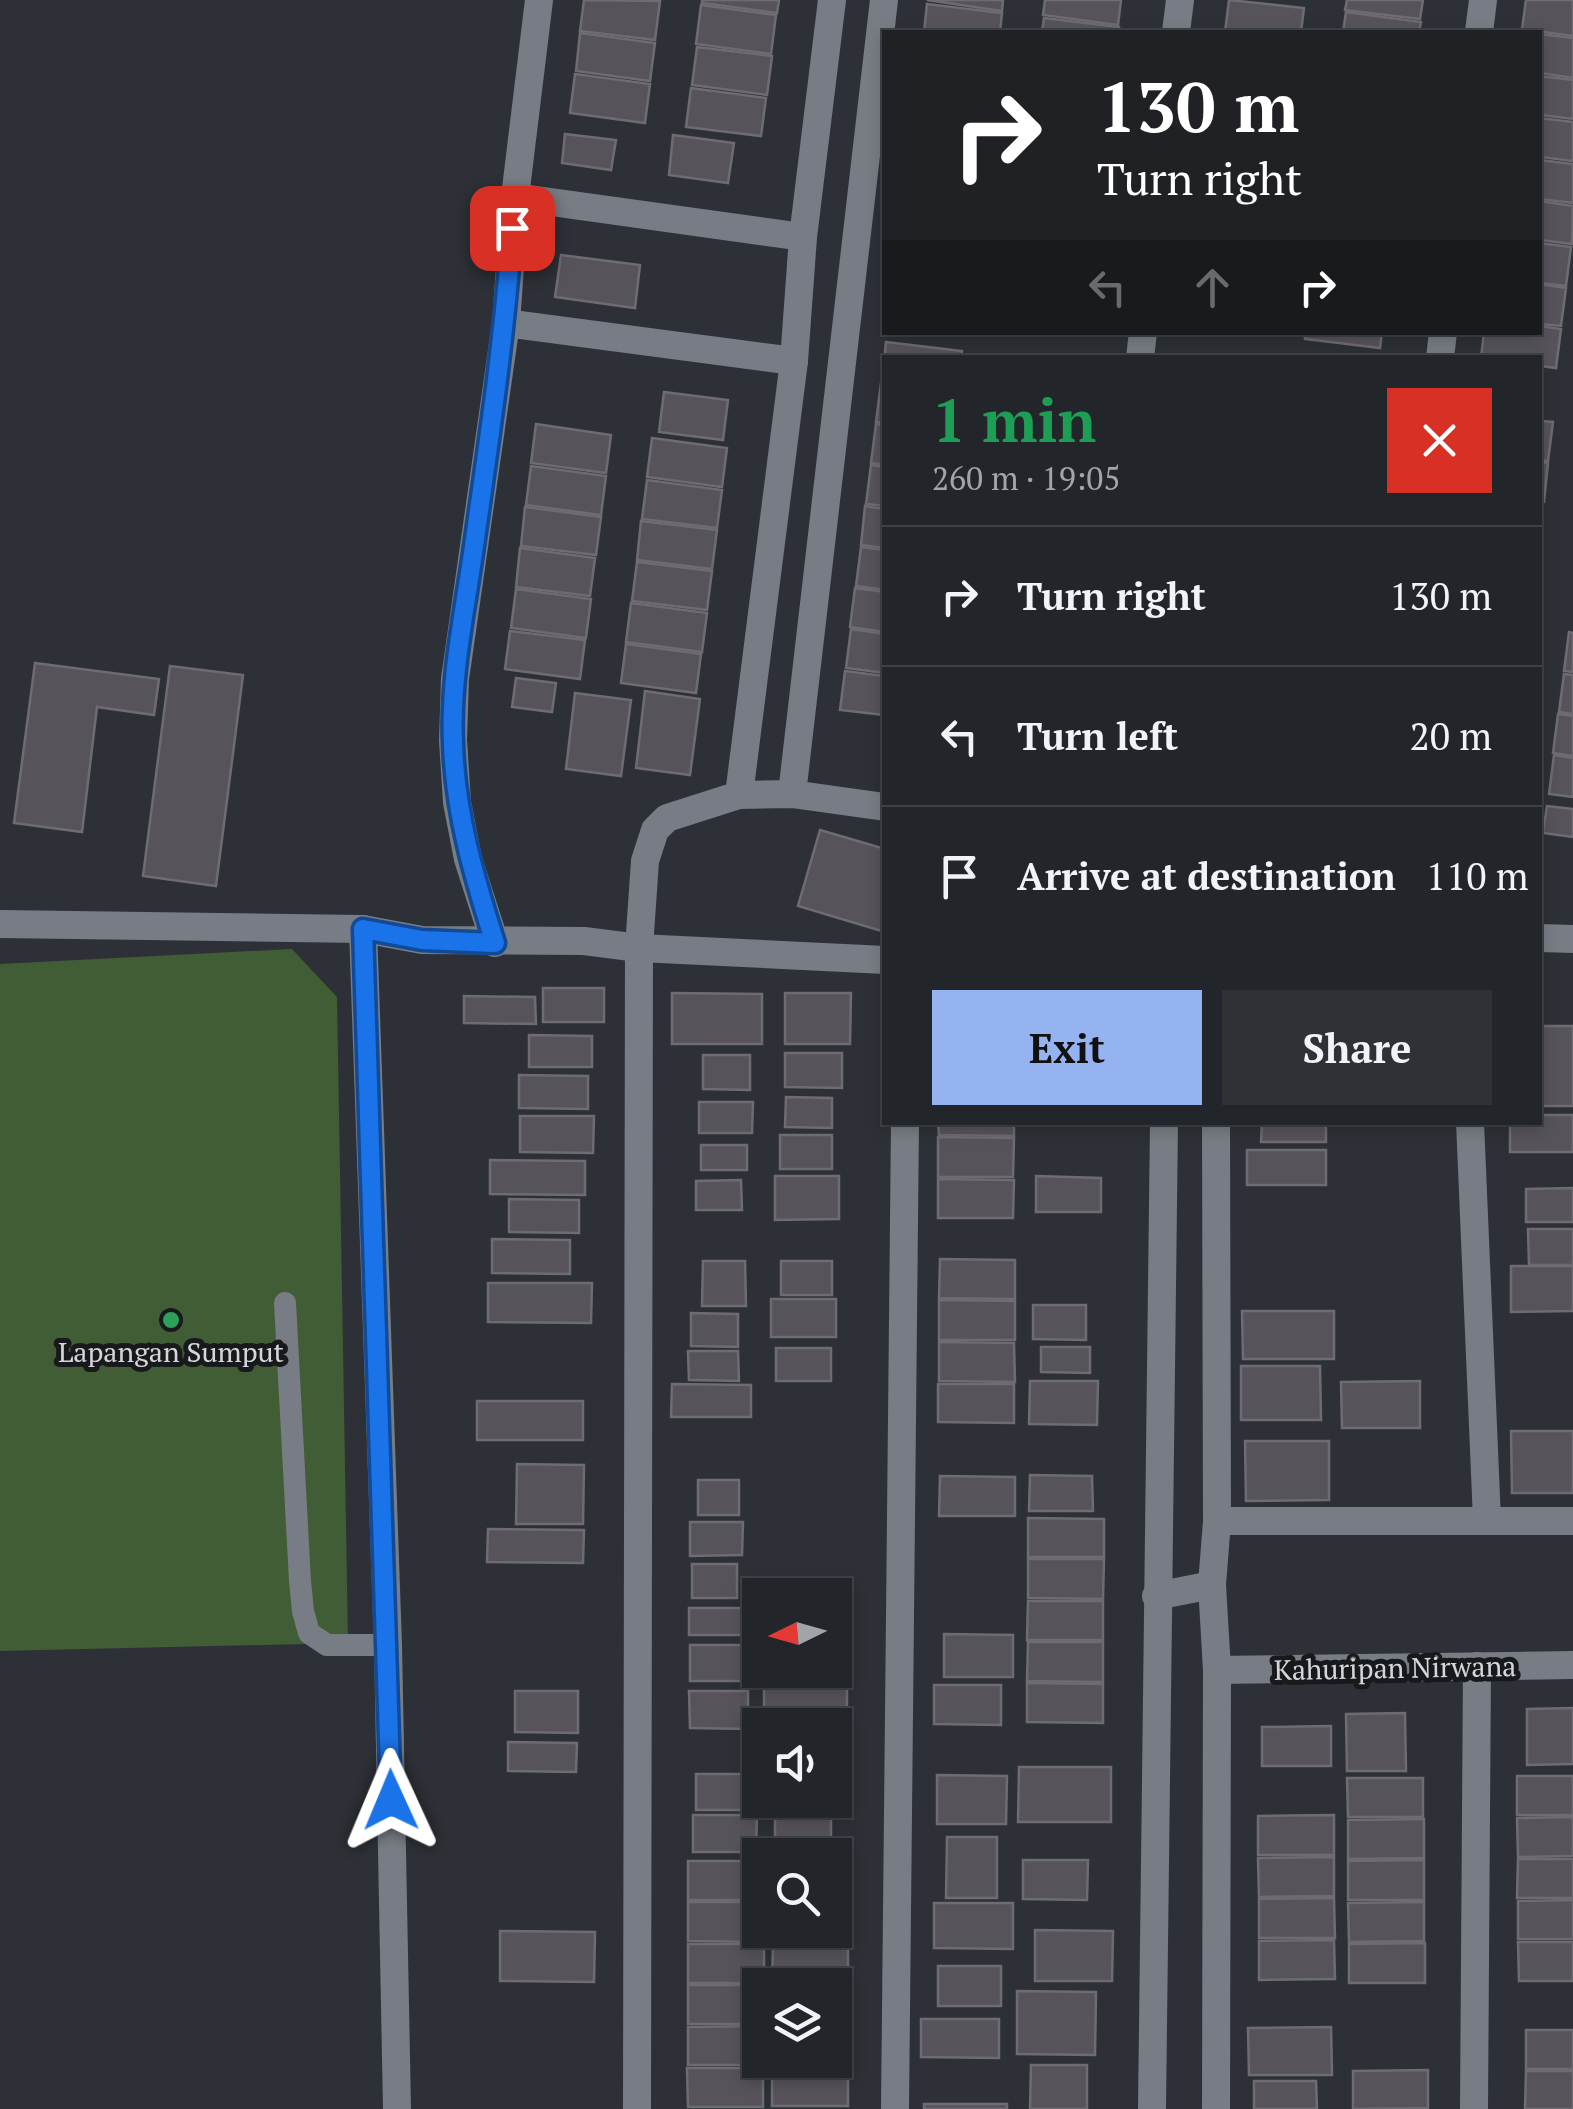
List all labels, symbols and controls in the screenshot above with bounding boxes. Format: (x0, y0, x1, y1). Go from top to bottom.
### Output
text: 130 m (1097, 59, 1299, 152)
icon: right (932, 70, 1062, 200)
text: Turn right (1097, 148, 1302, 208)
pin (470, 186, 555, 271)
icon: arrive (485, 201, 540, 256)
icon: left (1080, 260, 1135, 315)
icon: ahead (1185, 260, 1240, 315)
icon: right (1290, 260, 1345, 315)
text: 1 min (932, 380, 1096, 459)
button: close (1387, 388, 1492, 493)
text: 260 m · 19:05 (932, 457, 1120, 499)
icon: right (932, 569, 987, 624)
text: Turn right (1017, 571, 1206, 621)
text: 130 m (1389, 571, 1492, 621)
icon: left (932, 709, 987, 764)
text: Turn left (1017, 711, 1178, 761)
text: 20 m (1409, 711, 1492, 761)
icon: arrive (932, 849, 987, 904)
text: Arrive at destination (1017, 851, 1396, 901)
text: 110 m (1426, 851, 1529, 901)
button: Exit (932, 990, 1202, 1105)
button: Share (1222, 990, 1492, 1105)
marker: Lapangan Sumput (160, 1309, 182, 1331)
place label: Lapangan Sumput (58, 1333, 285, 1370)
north arrow (742, 1578, 852, 1688)
map controls (742, 1578, 852, 2078)
street label: Kahuripan Nirwana (1273, 1647, 1517, 1688)
button: sound (742, 1708, 852, 1818)
position arrow (339, 1748, 443, 1852)
button: search (742, 1838, 852, 1948)
button: layers (742, 1968, 852, 2078)

